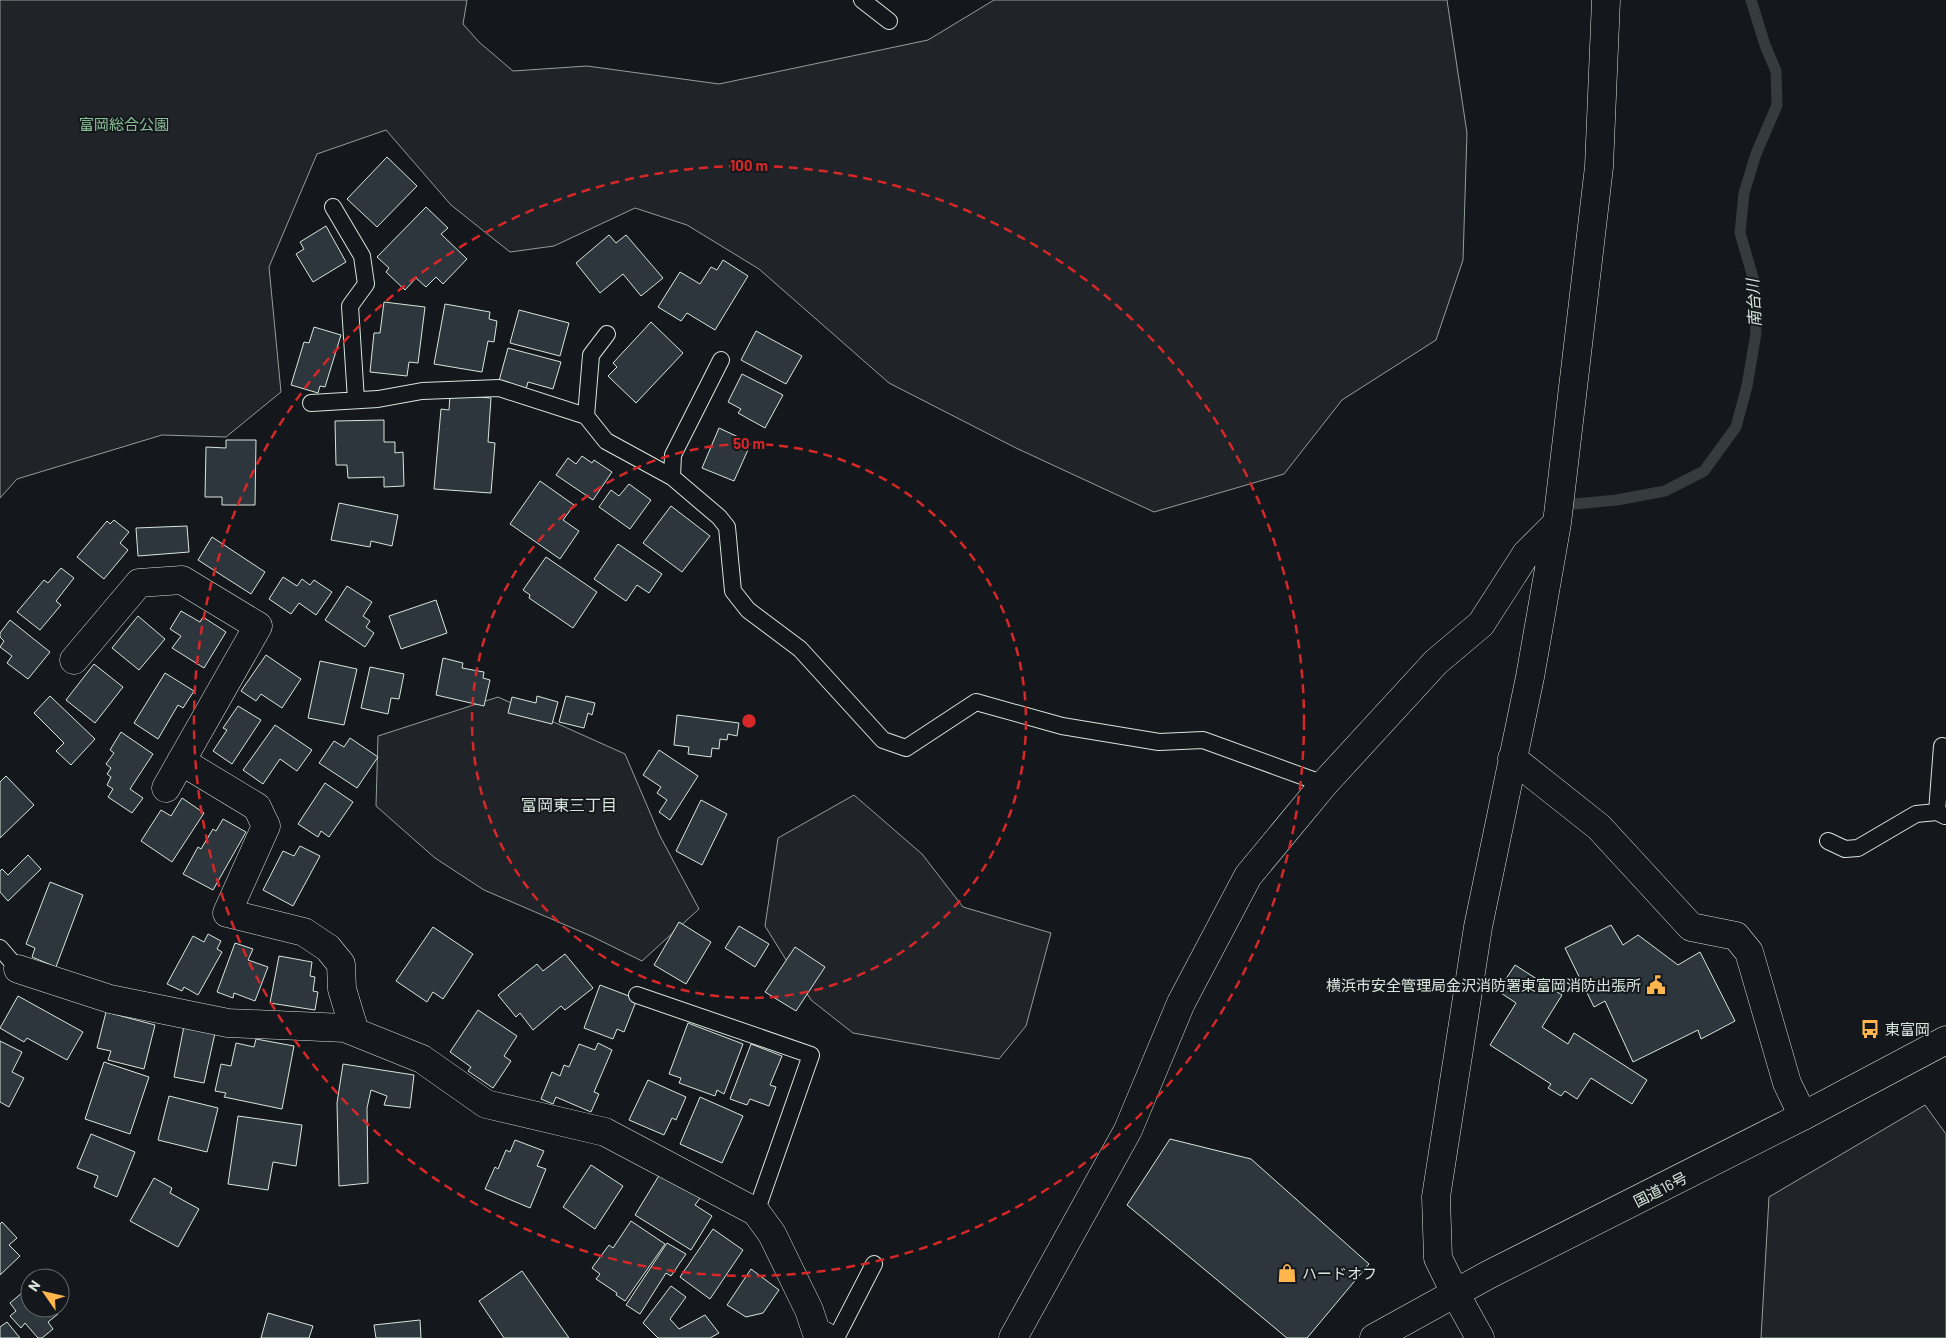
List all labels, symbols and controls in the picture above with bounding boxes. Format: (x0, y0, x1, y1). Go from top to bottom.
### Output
park label: 富岡総合公園 (79, 115, 169, 133)
text: 100 m (730, 156, 768, 174)
water label: 南台川 (1742, 277, 1764, 327)
text: 50 m (733, 434, 765, 452)
centre of rings (740, 712, 758, 730)
district label: 富岡東三丁目 (521, 795, 617, 814)
public building icon: 横浜市安全管理局金沢消防署東富岡消防出張所 (1645, 974, 1667, 996)
place label: 横浜市安全管理局金沢消防署東富岡消防出張所 (1326, 976, 1641, 994)
bus stop icon: 東富岡 (1859, 1018, 1881, 1040)
place label: 東富岡 (1885, 1020, 1930, 1038)
street label: 国道16号 (1630, 1168, 1690, 1210)
shop icon: ハードオフ (1276, 1262, 1298, 1284)
place label: ハードオフ (1302, 1264, 1377, 1282)
north arrow (20, 1268, 70, 1318)
text: N (24, 1277, 43, 1294)

